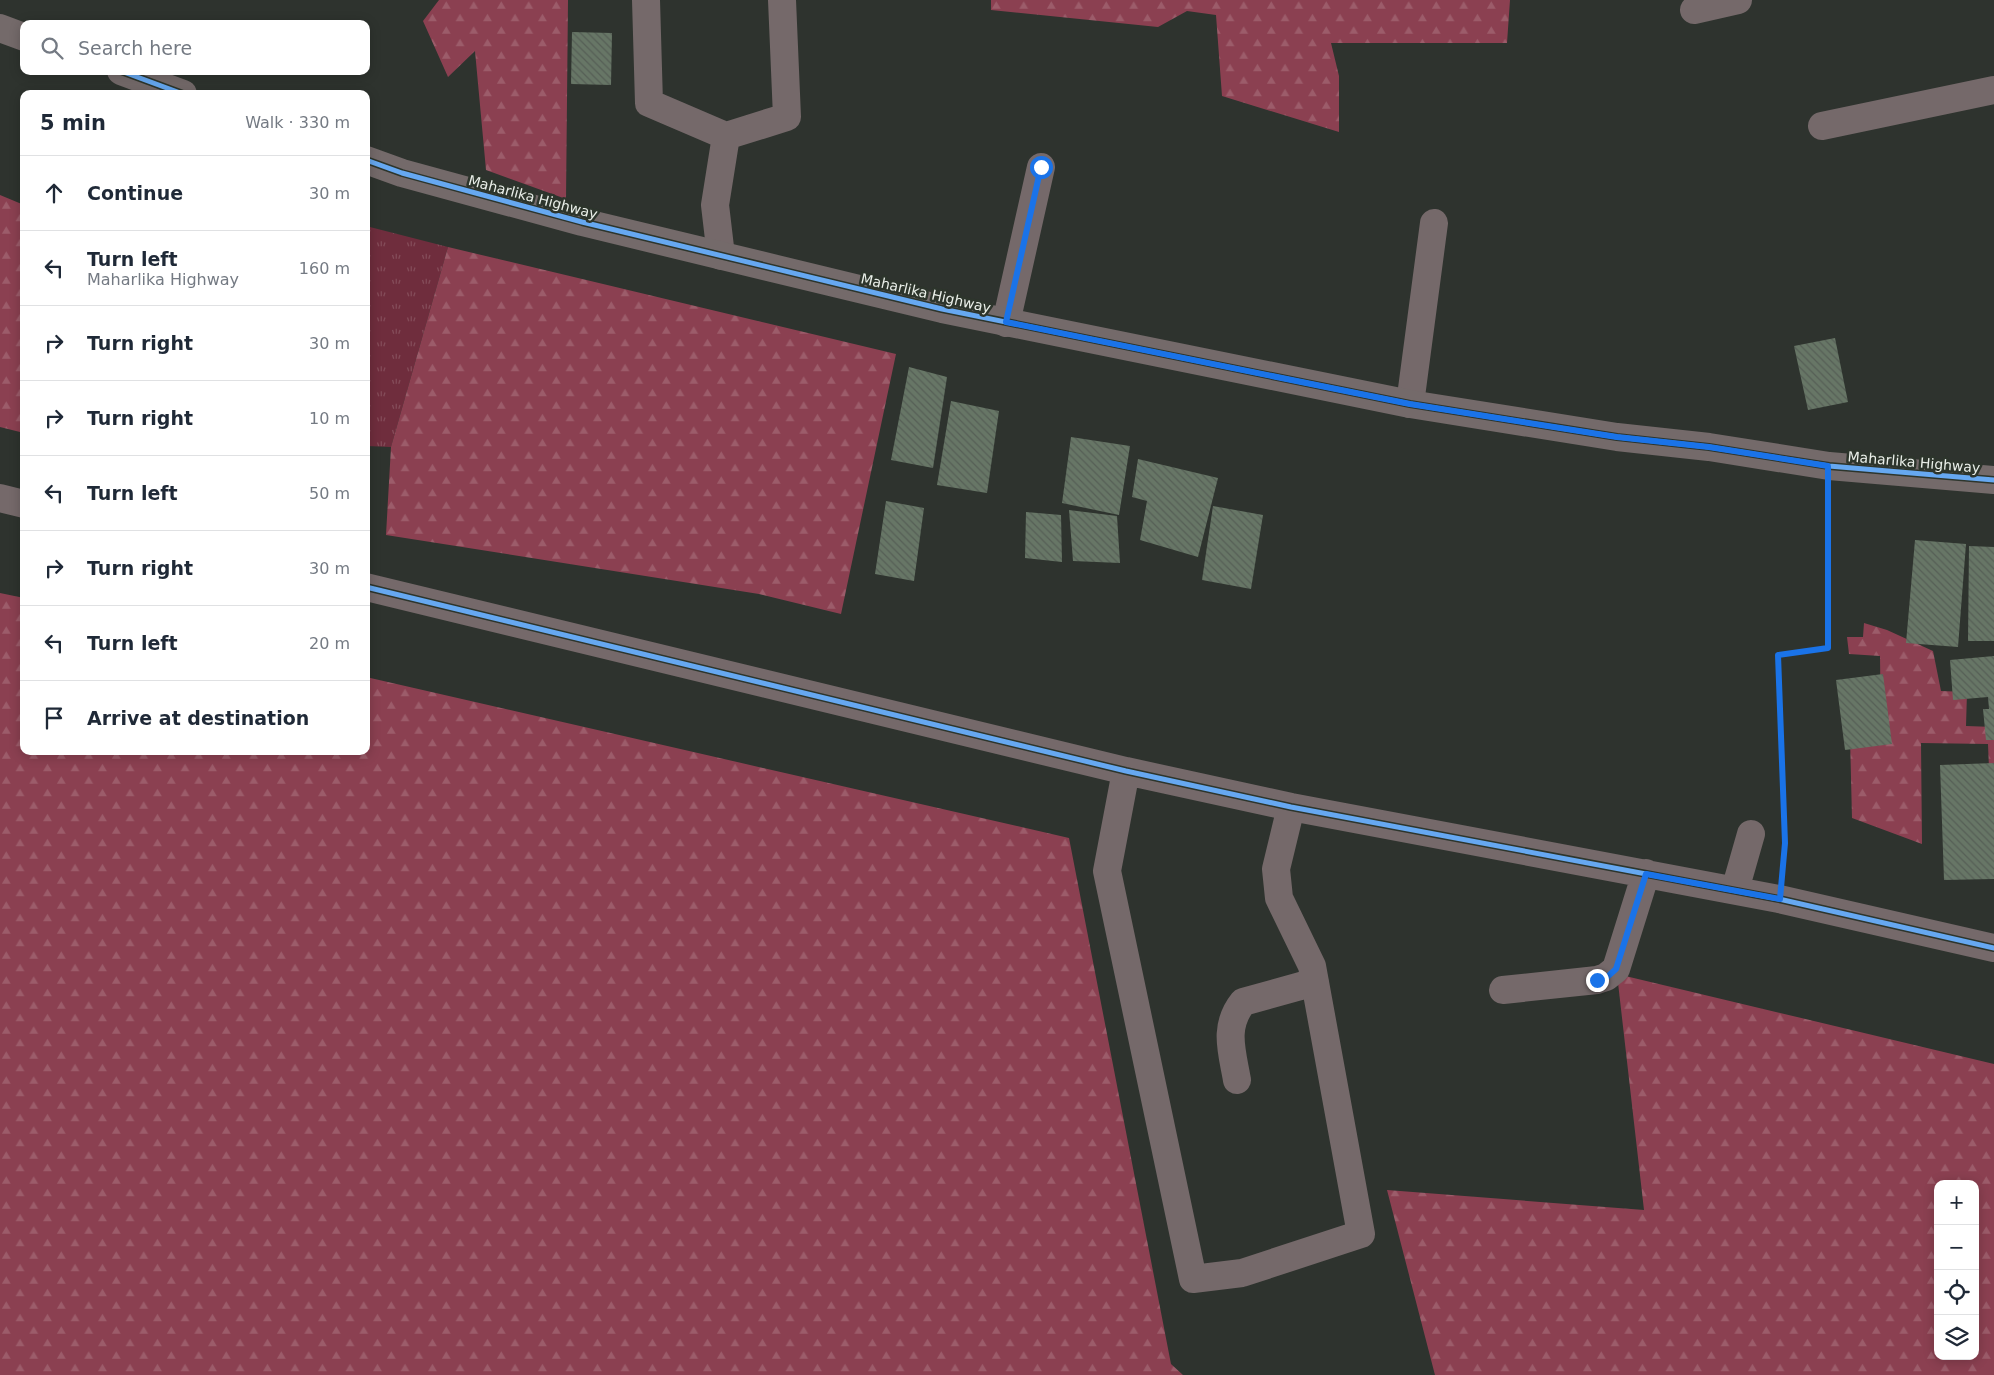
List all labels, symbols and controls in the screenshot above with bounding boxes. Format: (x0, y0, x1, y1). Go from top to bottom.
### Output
search box (20, 20, 370, 75)
icon: search (38, 34, 66, 62)
text: Search here (78, 37, 192, 59)
text: 5 min (40, 111, 106, 135)
text: Walk · 330 m (245, 113, 350, 132)
route start (1030, 156, 1053, 179)
street label: Maharlika Highway (467, 172, 599, 222)
icon: ahead (40, 179, 68, 207)
text: Continue (87, 182, 183, 204)
text: 30 m (309, 184, 350, 203)
text: Turn left (87, 248, 178, 270)
icon: left (40, 254, 68, 282)
text: 160 m (299, 259, 350, 278)
text: Maharlika Highway (87, 270, 239, 289)
street label: Maharlika Highway (859, 270, 993, 316)
icon: right (40, 329, 68, 357)
text: Turn right (87, 332, 193, 354)
text: 30 m (309, 334, 350, 353)
icon: right (40, 404, 68, 432)
text: Turn right (87, 407, 193, 429)
text: 10 m (309, 409, 350, 428)
street label: Maharlika Highway (1847, 448, 1981, 476)
icon: left (40, 479, 68, 507)
text: Turn left (87, 482, 178, 504)
text: 50 m (309, 484, 350, 503)
icon: right (40, 554, 68, 582)
text: Turn right (87, 557, 193, 579)
text: 30 m (309, 559, 350, 578)
icon: left (40, 629, 68, 657)
text: Turn left (87, 632, 178, 654)
text: 20 m (309, 634, 350, 653)
icon: arrive (40, 704, 68, 732)
text: Arrive at destination (87, 707, 309, 729)
route end (1586, 969, 1609, 992)
map controls (1934, 1180, 1979, 1360)
button: + (1934, 1180, 1979, 1225)
button: − (1934, 1225, 1979, 1270)
button: locate (1934, 1270, 1979, 1315)
button: layers (1934, 1315, 1979, 1360)

